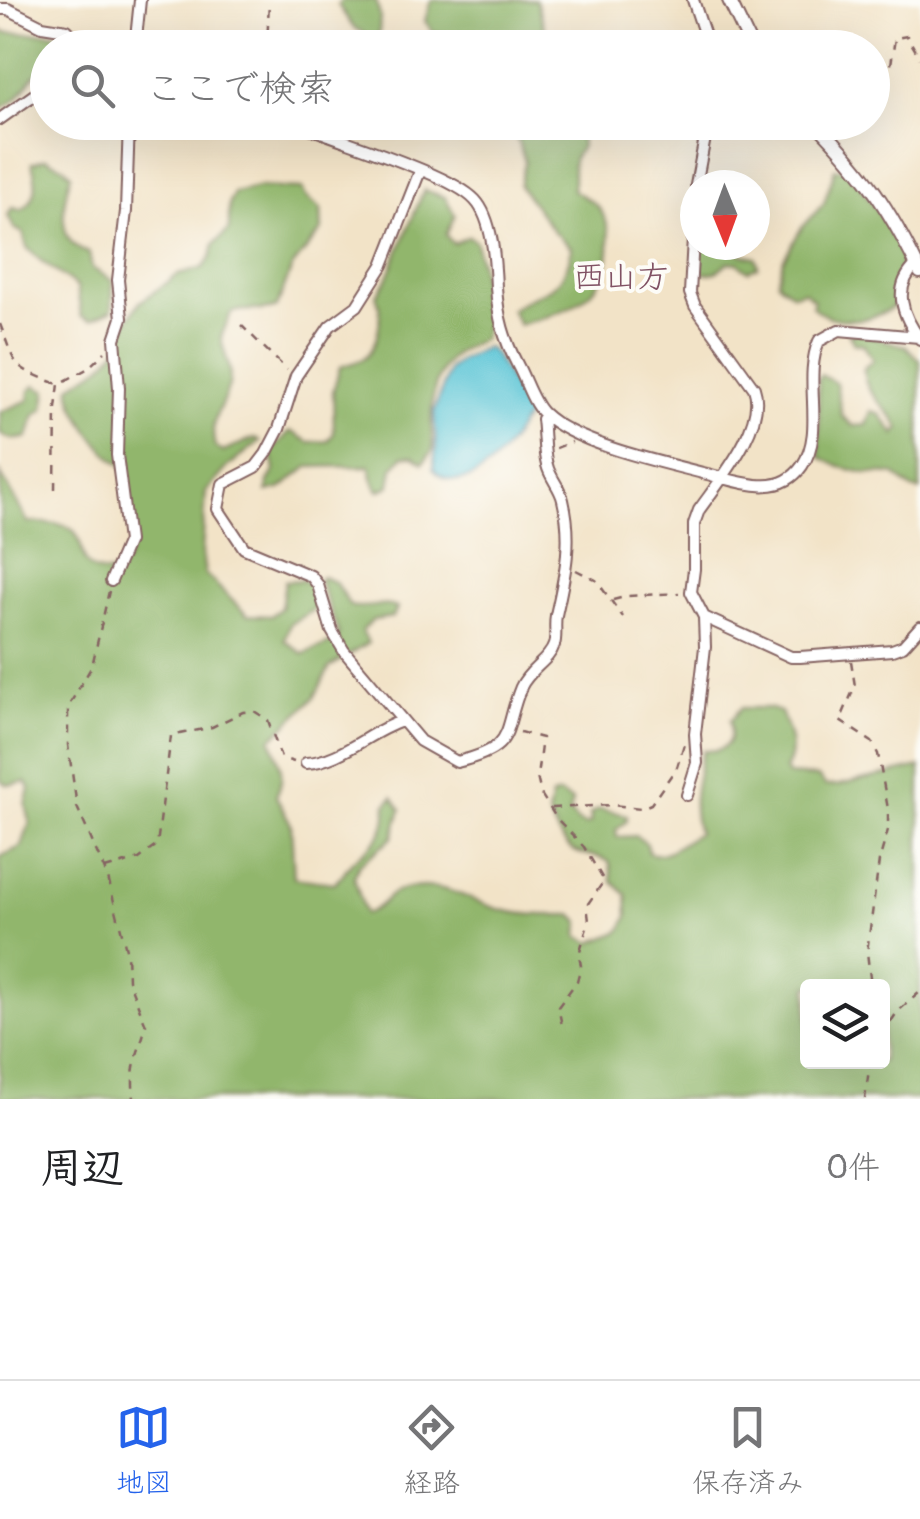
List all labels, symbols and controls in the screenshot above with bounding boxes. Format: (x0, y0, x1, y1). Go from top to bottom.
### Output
search box (30, 30, 890, 140)
icon: search (65, 58, 120, 113)
text: ここで検索 (145, 65, 335, 113)
north arrow (680, 170, 770, 260)
district label: 西山方 (573, 257, 669, 297)
map controls (800, 979, 890, 1069)
button: layers (800, 979, 890, 1069)
text: 周辺 (40, 1143, 124, 1195)
text: 0件 (826, 1148, 880, 1188)
tab: 地図 (116, 1400, 172, 1501)
tab: 経路 (404, 1400, 460, 1501)
tab: 保存済み (692, 1400, 804, 1501)

